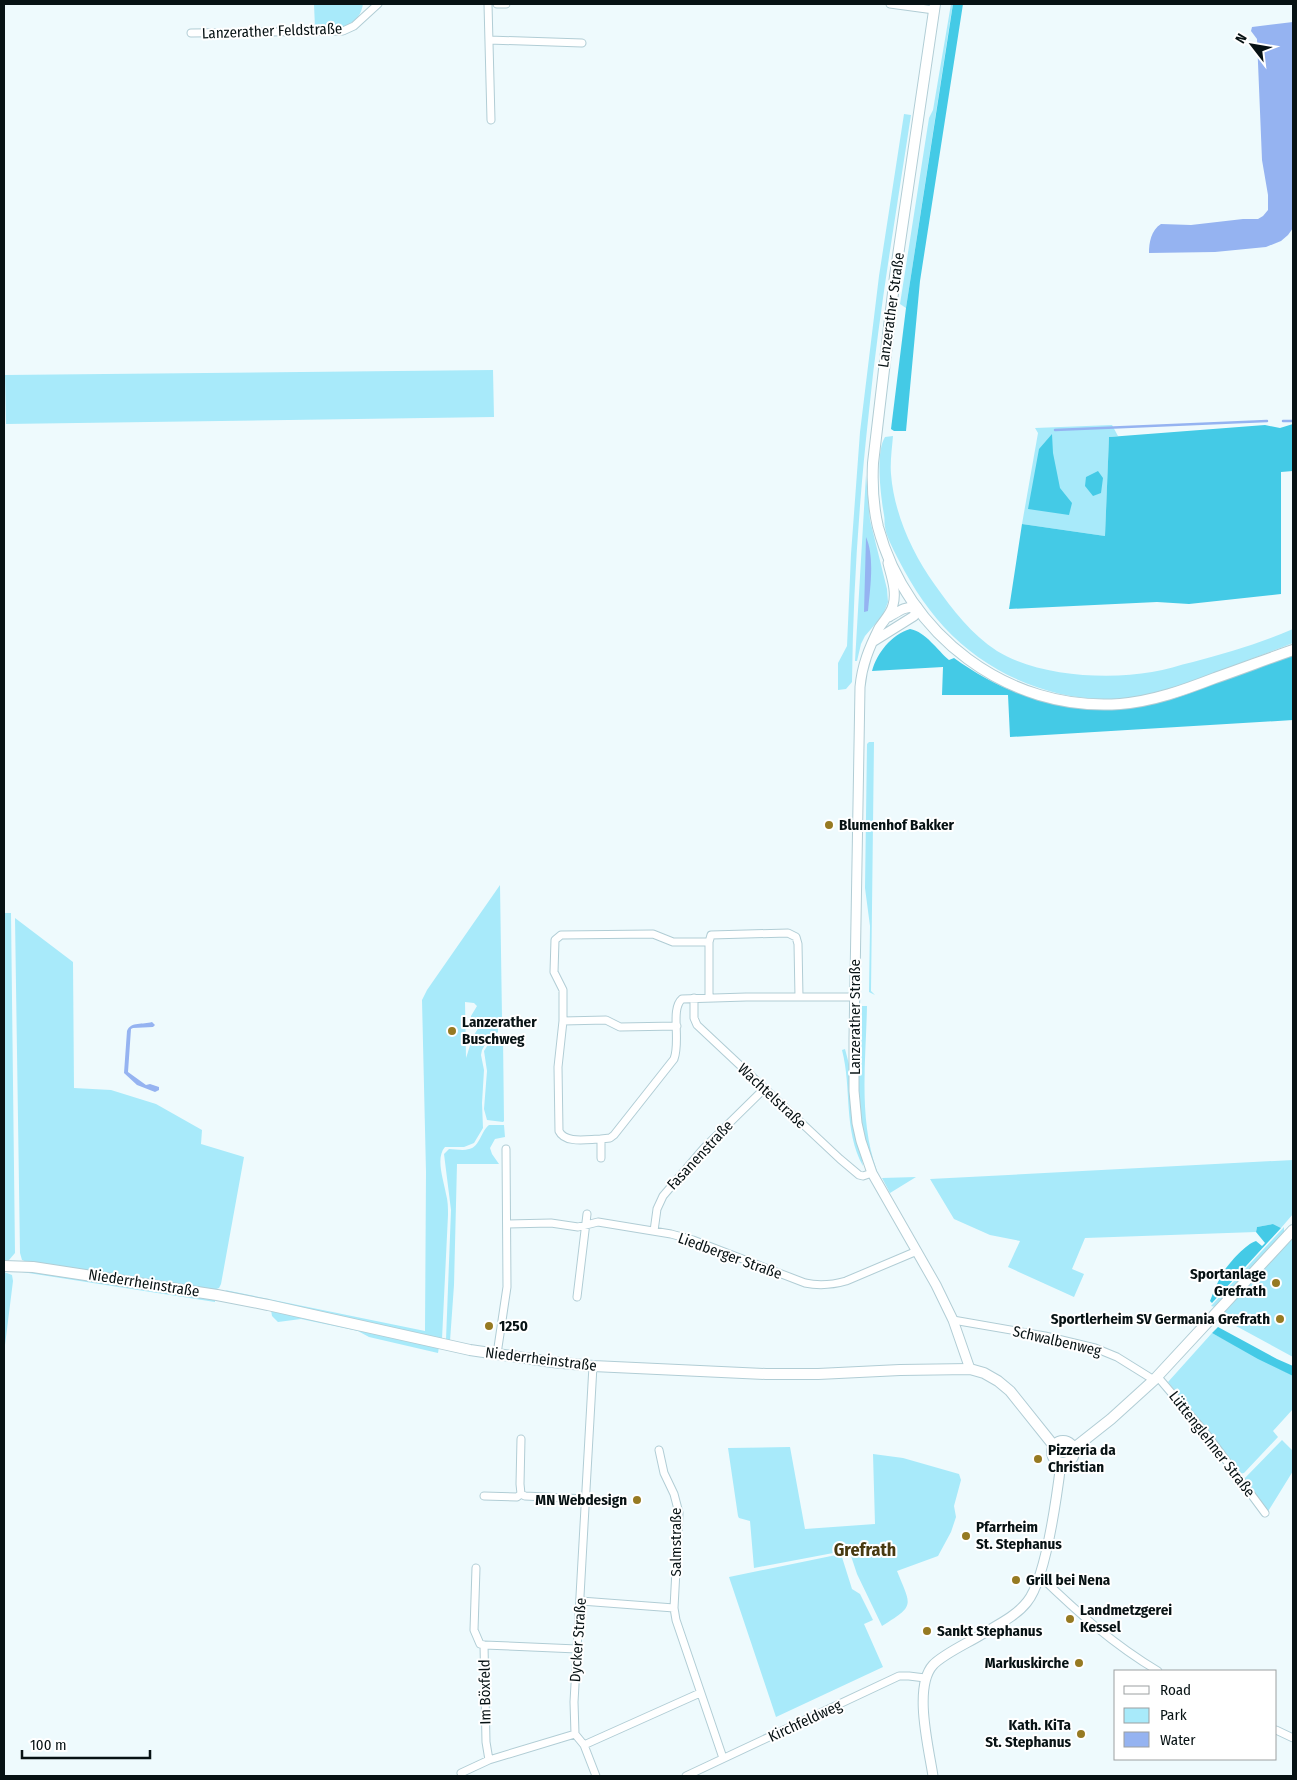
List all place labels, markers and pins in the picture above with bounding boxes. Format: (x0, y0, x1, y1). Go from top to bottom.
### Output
place label: Blumenhof Bakker (839, 816, 955, 834)
marker: Blumenhof Bakker (823, 819, 835, 831)
place label: Lanzerather Buschweg (462, 1013, 537, 1048)
marker: Lanzerather Buschweg (446, 1025, 458, 1037)
place label: Sportanlage Grefrath (1190, 1265, 1266, 1300)
marker: Sportanlage Grefrath (1270, 1277, 1282, 1289)
place label: Sportlerheim SV Germania Grefrath (1051, 1310, 1270, 1328)
marker: Sportlerheim SV Germania Grefrath (1274, 1313, 1286, 1325)
place label: 1250 (499, 1317, 528, 1335)
marker: 1250 (483, 1320, 495, 1332)
place label: Pizzeria da Christian (1048, 1441, 1116, 1476)
marker: Pizzeria da Christian (1032, 1453, 1044, 1465)
place label: MN Webdesign (535, 1491, 627, 1509)
marker: MN Webdesign (631, 1494, 643, 1506)
place label: Pfarrheim St. Stephanus (976, 1518, 1062, 1553)
marker: Pfarrheim St. Stephanus (960, 1530, 972, 1542)
place label: Grill bei Nena (1026, 1571, 1111, 1589)
marker: Grill bei Nena (1010, 1574, 1022, 1586)
place label: Landmetzgerei Kessel (1080, 1601, 1172, 1636)
marker: Landmetzgerei Kessel (1064, 1613, 1076, 1625)
place label: Sankt Stephanus (937, 1622, 1043, 1640)
marker: Sankt Stephanus (921, 1625, 933, 1637)
place label: Markuskirche (985, 1654, 1069, 1672)
marker: Markuskirche (1073, 1657, 1085, 1669)
place label: Kath. KiTa St. Stephanus (985, 1716, 1072, 1751)
marker: Kath. KiTa St. Stephanus (1075, 1728, 1087, 1740)

